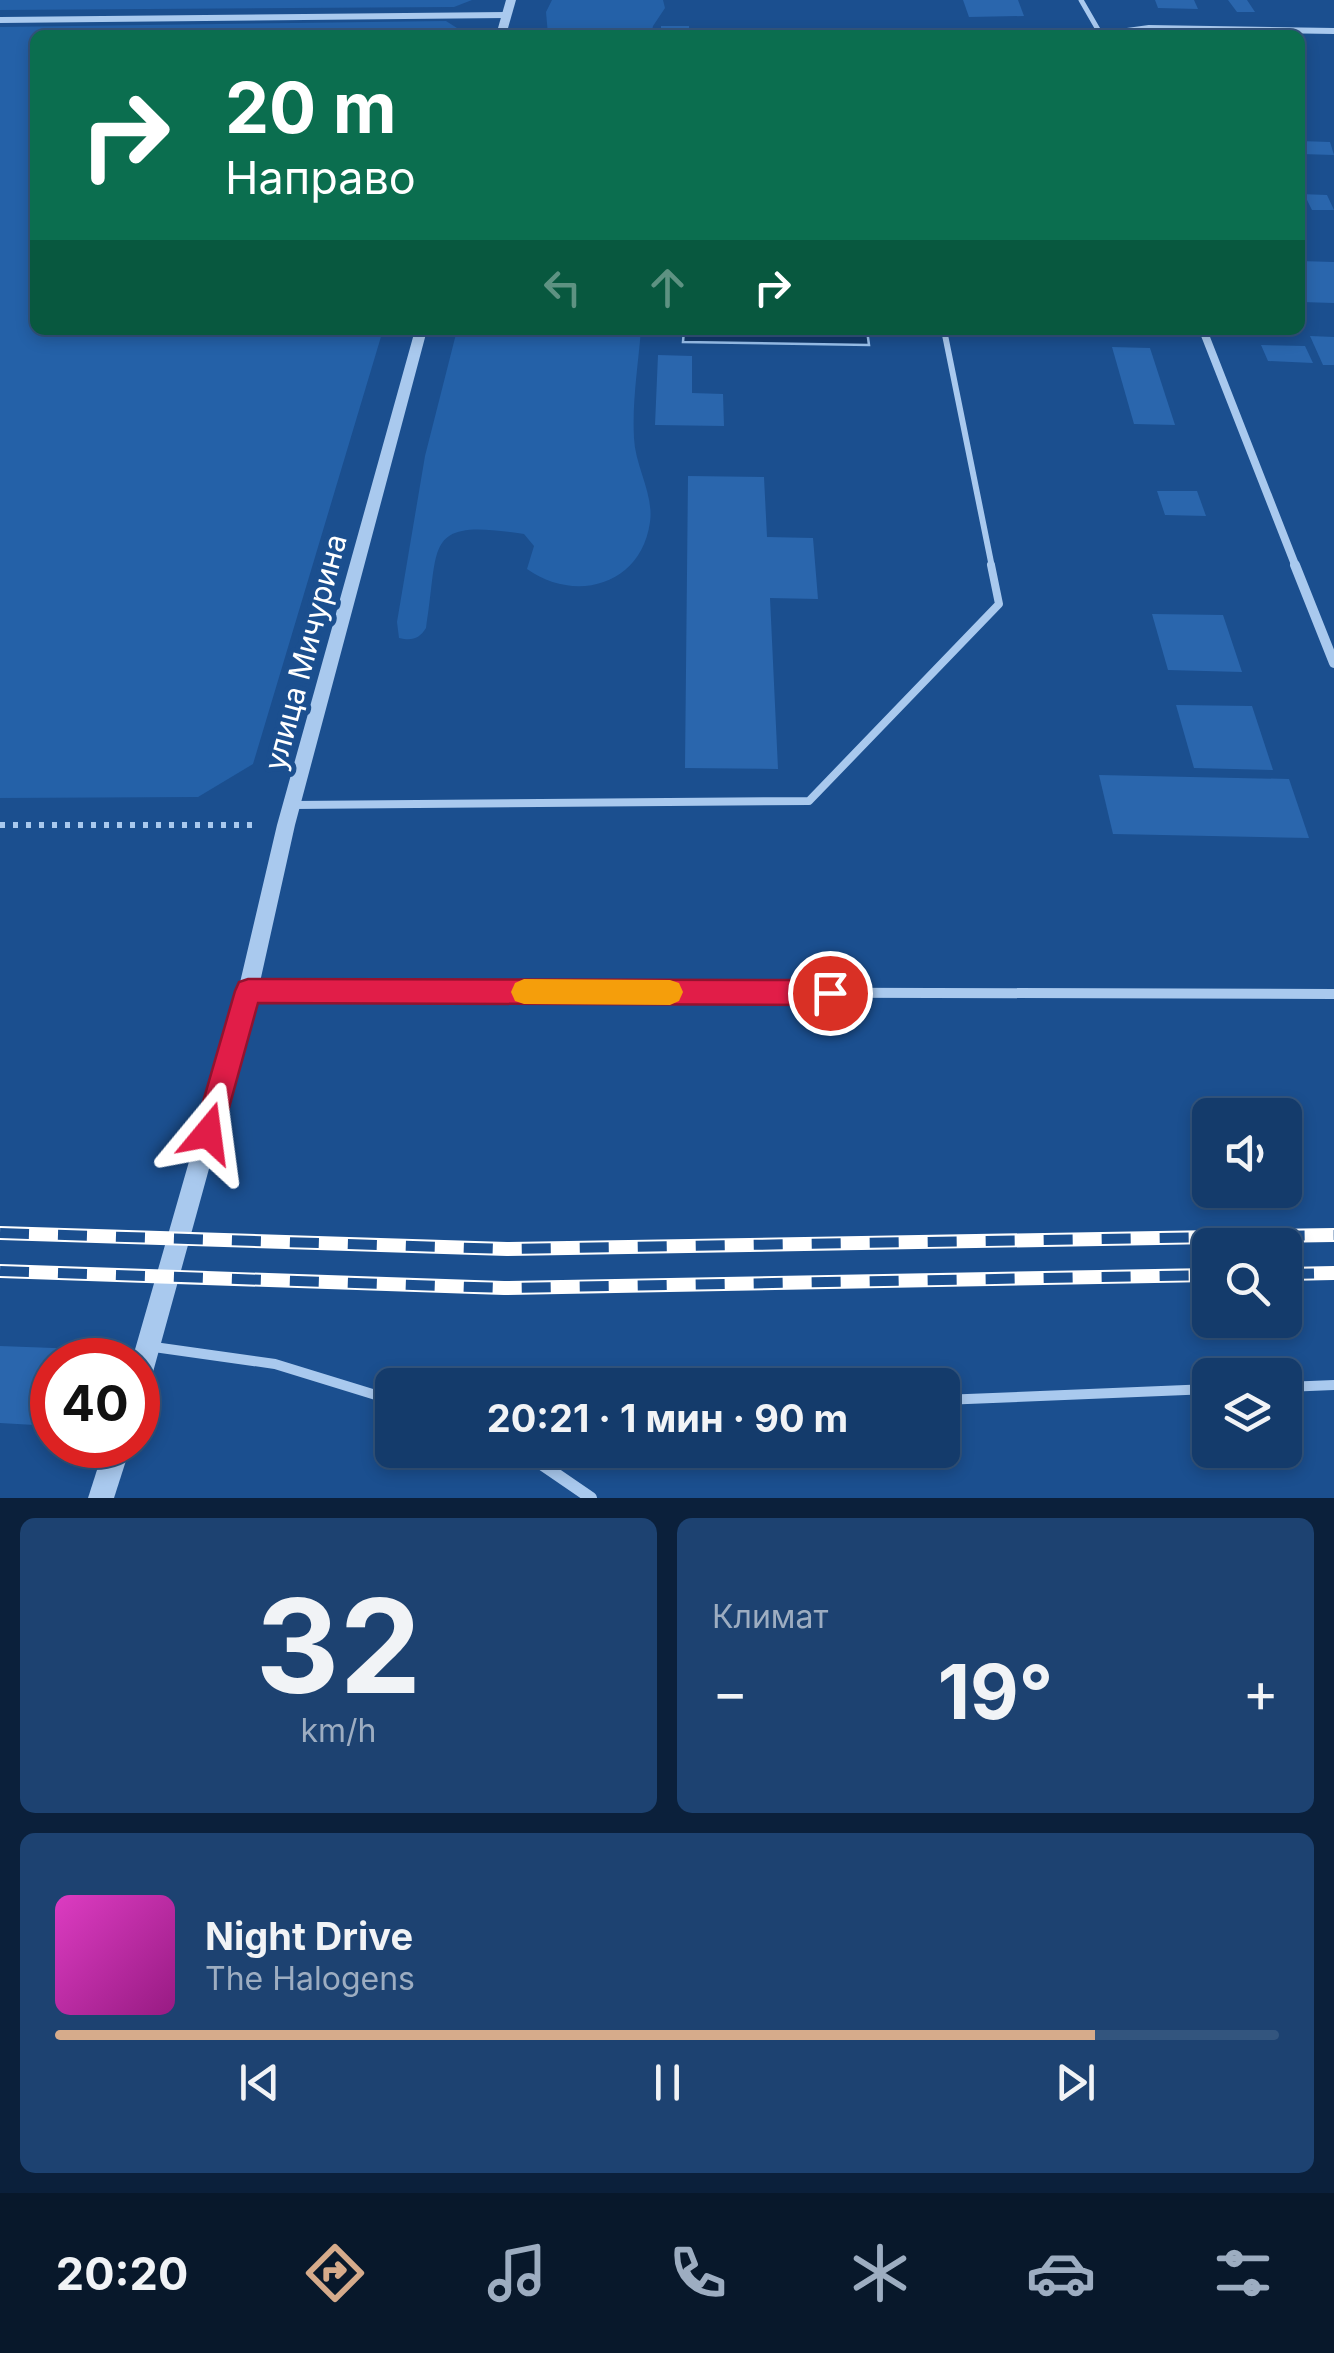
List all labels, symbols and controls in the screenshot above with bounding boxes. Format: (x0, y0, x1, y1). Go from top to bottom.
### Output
text: 20 m (225, 65, 397, 150)
icon: right (60, 70, 190, 200)
text: Направо (225, 150, 416, 205)
icon: left (535, 260, 590, 315)
icon: ahead (640, 260, 695, 315)
icon: right (745, 260, 800, 315)
street label: улица Мичурина (256, 530, 354, 774)
pin (788, 951, 873, 1036)
icon: arrive (803, 966, 858, 1021)
position arrow (156, 1081, 260, 1185)
map controls (1192, 1098, 1302, 1468)
button: sound (1192, 1098, 1302, 1208)
button: search (1192, 1228, 1302, 1338)
speed limit sign: 40 (30, 1338, 160, 1468)
button: layers (1192, 1358, 1302, 1468)
text: 20:21 · 1 мин · 90 m (487, 1395, 848, 1441)
text: 32 (256, 1567, 421, 1724)
text: Климат (712, 1597, 828, 1636)
text: 19° (938, 1646, 1053, 1737)
text: − (712, 1659, 748, 1725)
text: + (1243, 1659, 1279, 1725)
text: km/h (300, 1711, 377, 1750)
text: Night Drive (205, 1913, 413, 1959)
text: The Halogens (205, 1959, 415, 1998)
icon: previous (232, 2055, 287, 2110)
icon: pause (640, 2055, 695, 2110)
icon: next (1048, 2055, 1103, 2110)
icon: directions (300, 2238, 370, 2308)
icon: music (482, 2238, 552, 2308)
icon: phone (663, 2238, 733, 2308)
icon: climate (845, 2238, 915, 2308)
icon: car (1026, 2238, 1096, 2308)
icon: filters (1208, 2238, 1278, 2308)
text: 20:20 (56, 2246, 188, 2301)

